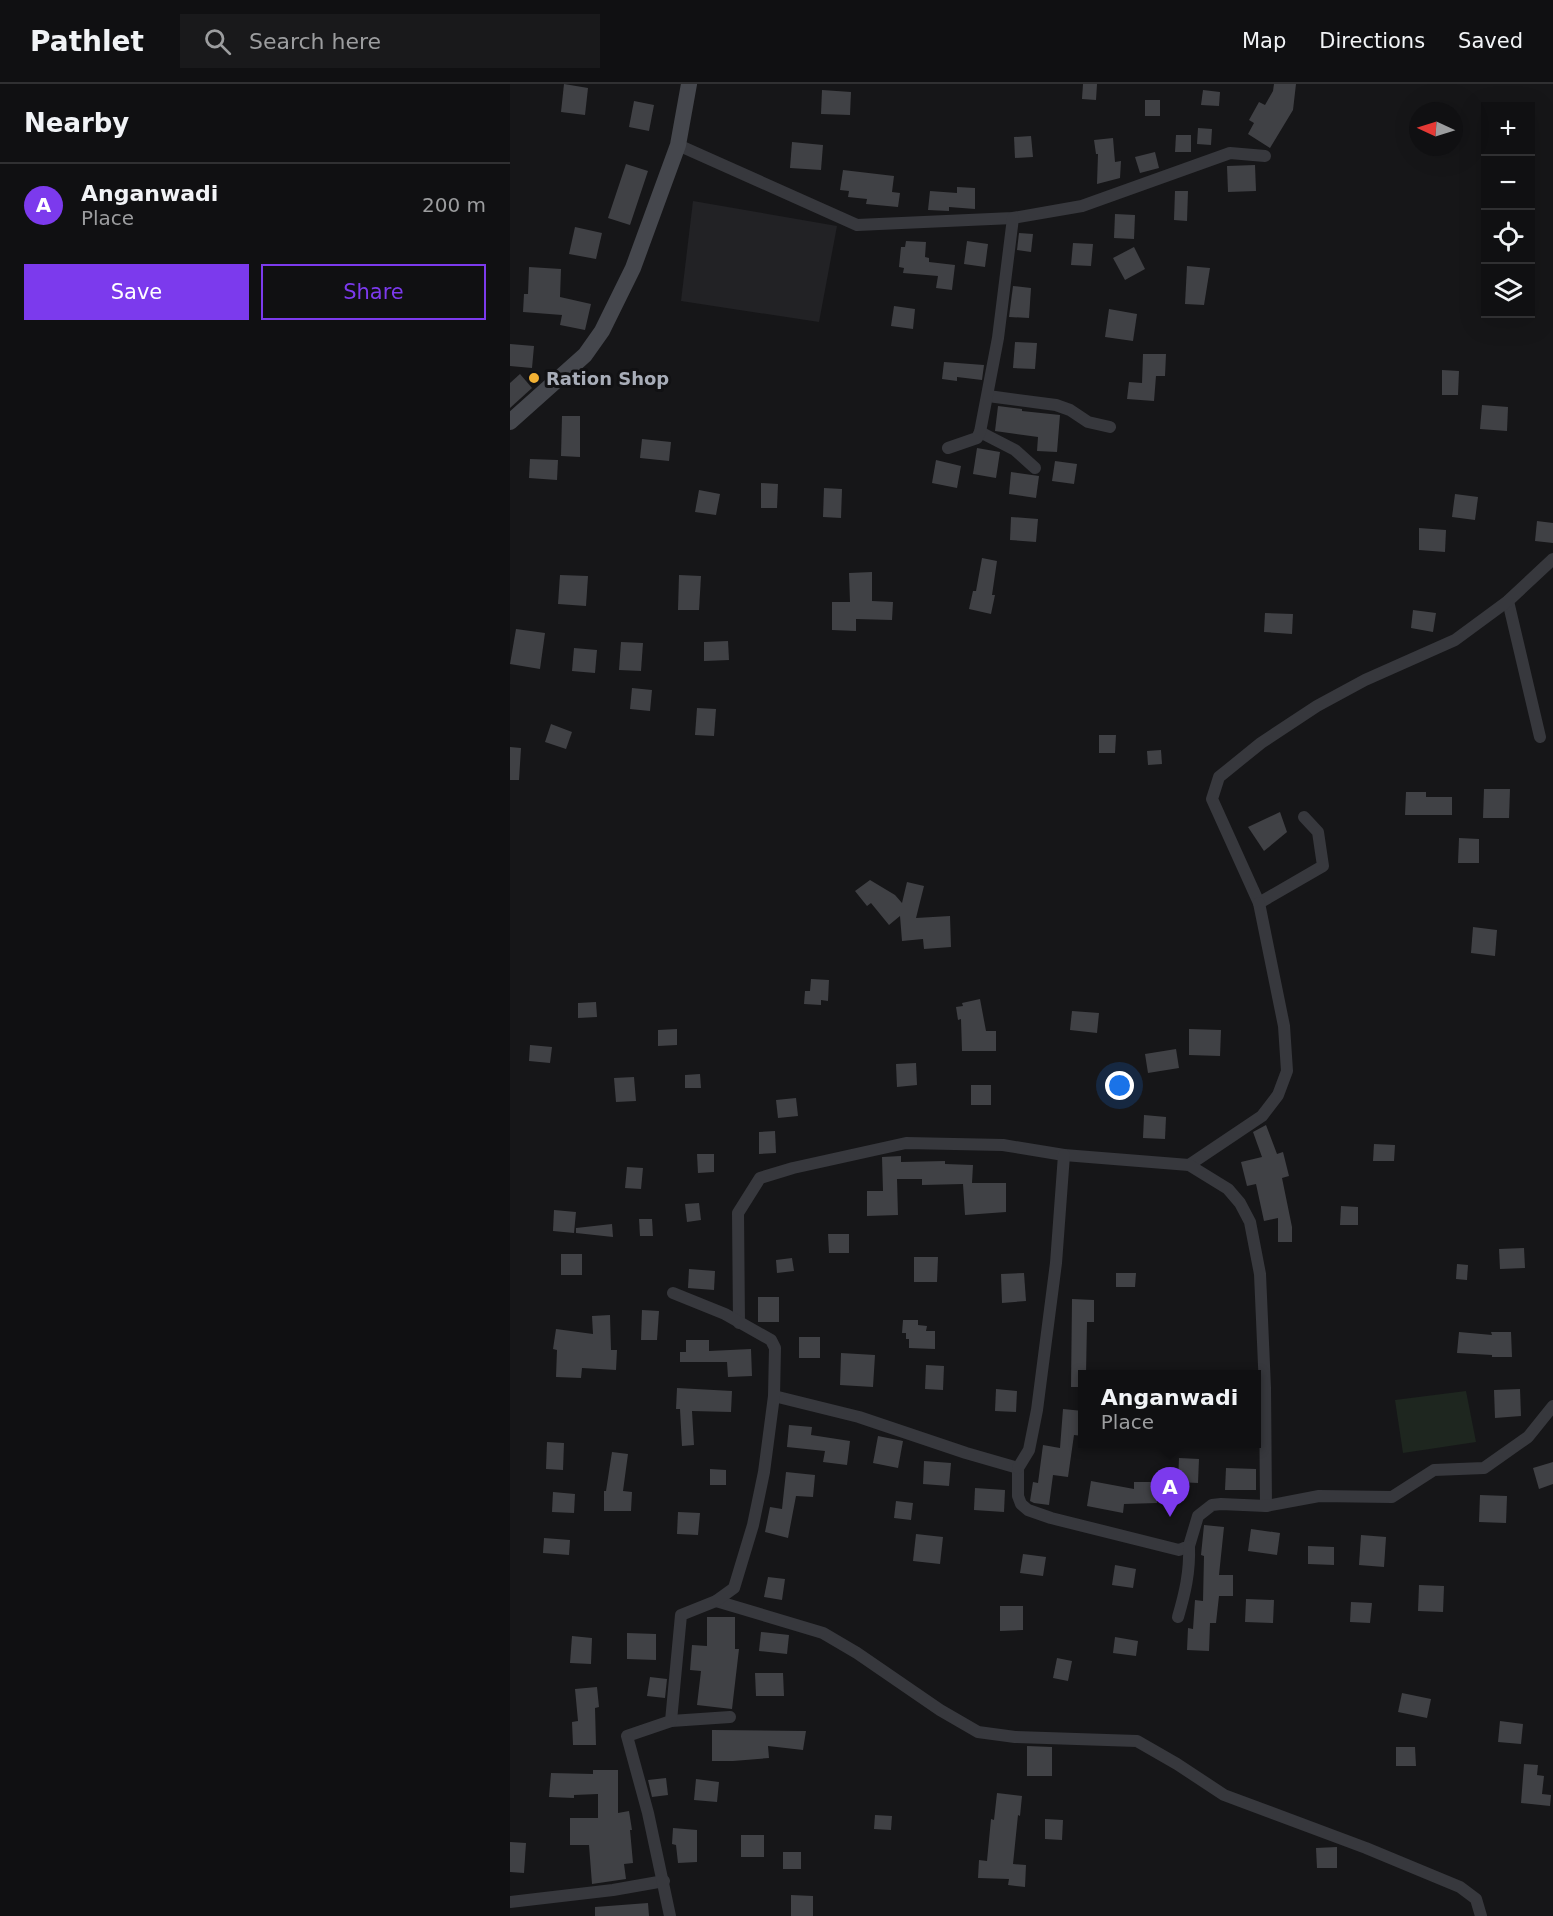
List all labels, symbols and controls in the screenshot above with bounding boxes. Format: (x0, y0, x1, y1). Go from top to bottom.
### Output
search box (180, 14, 600, 68)
text: Pathlet (30, 25, 144, 58)
icon: search (201, 25, 234, 58)
text: Search here (249, 29, 381, 54)
text: Map (1242, 29, 1286, 53)
text: Directions (1319, 29, 1425, 53)
text: Saved (1458, 29, 1523, 53)
north arrow (1409, 102, 1463, 156)
map controls (1481, 102, 1535, 318)
button: + (1481, 102, 1535, 156)
text: Nearby (24, 108, 129, 138)
button: − (1481, 156, 1535, 210)
text: Anganwadi (81, 181, 218, 206)
text: A (36, 193, 51, 217)
text: 200 m (422, 193, 486, 217)
text: Place (81, 206, 134, 230)
button: locate (1481, 210, 1535, 264)
button: Save (24, 264, 249, 320)
button: Share (261, 264, 486, 320)
button: layers (1481, 264, 1535, 318)
place label: Ration Shop (546, 368, 669, 389)
marker: Ration Shop (527, 371, 541, 385)
your location (1105, 1071, 1134, 1100)
popup (1078, 1370, 1261, 1448)
text: Anganwadi (1101, 1385, 1238, 1410)
text: Place (1101, 1410, 1154, 1434)
pin: A (1150, 1468, 1190, 1517)

